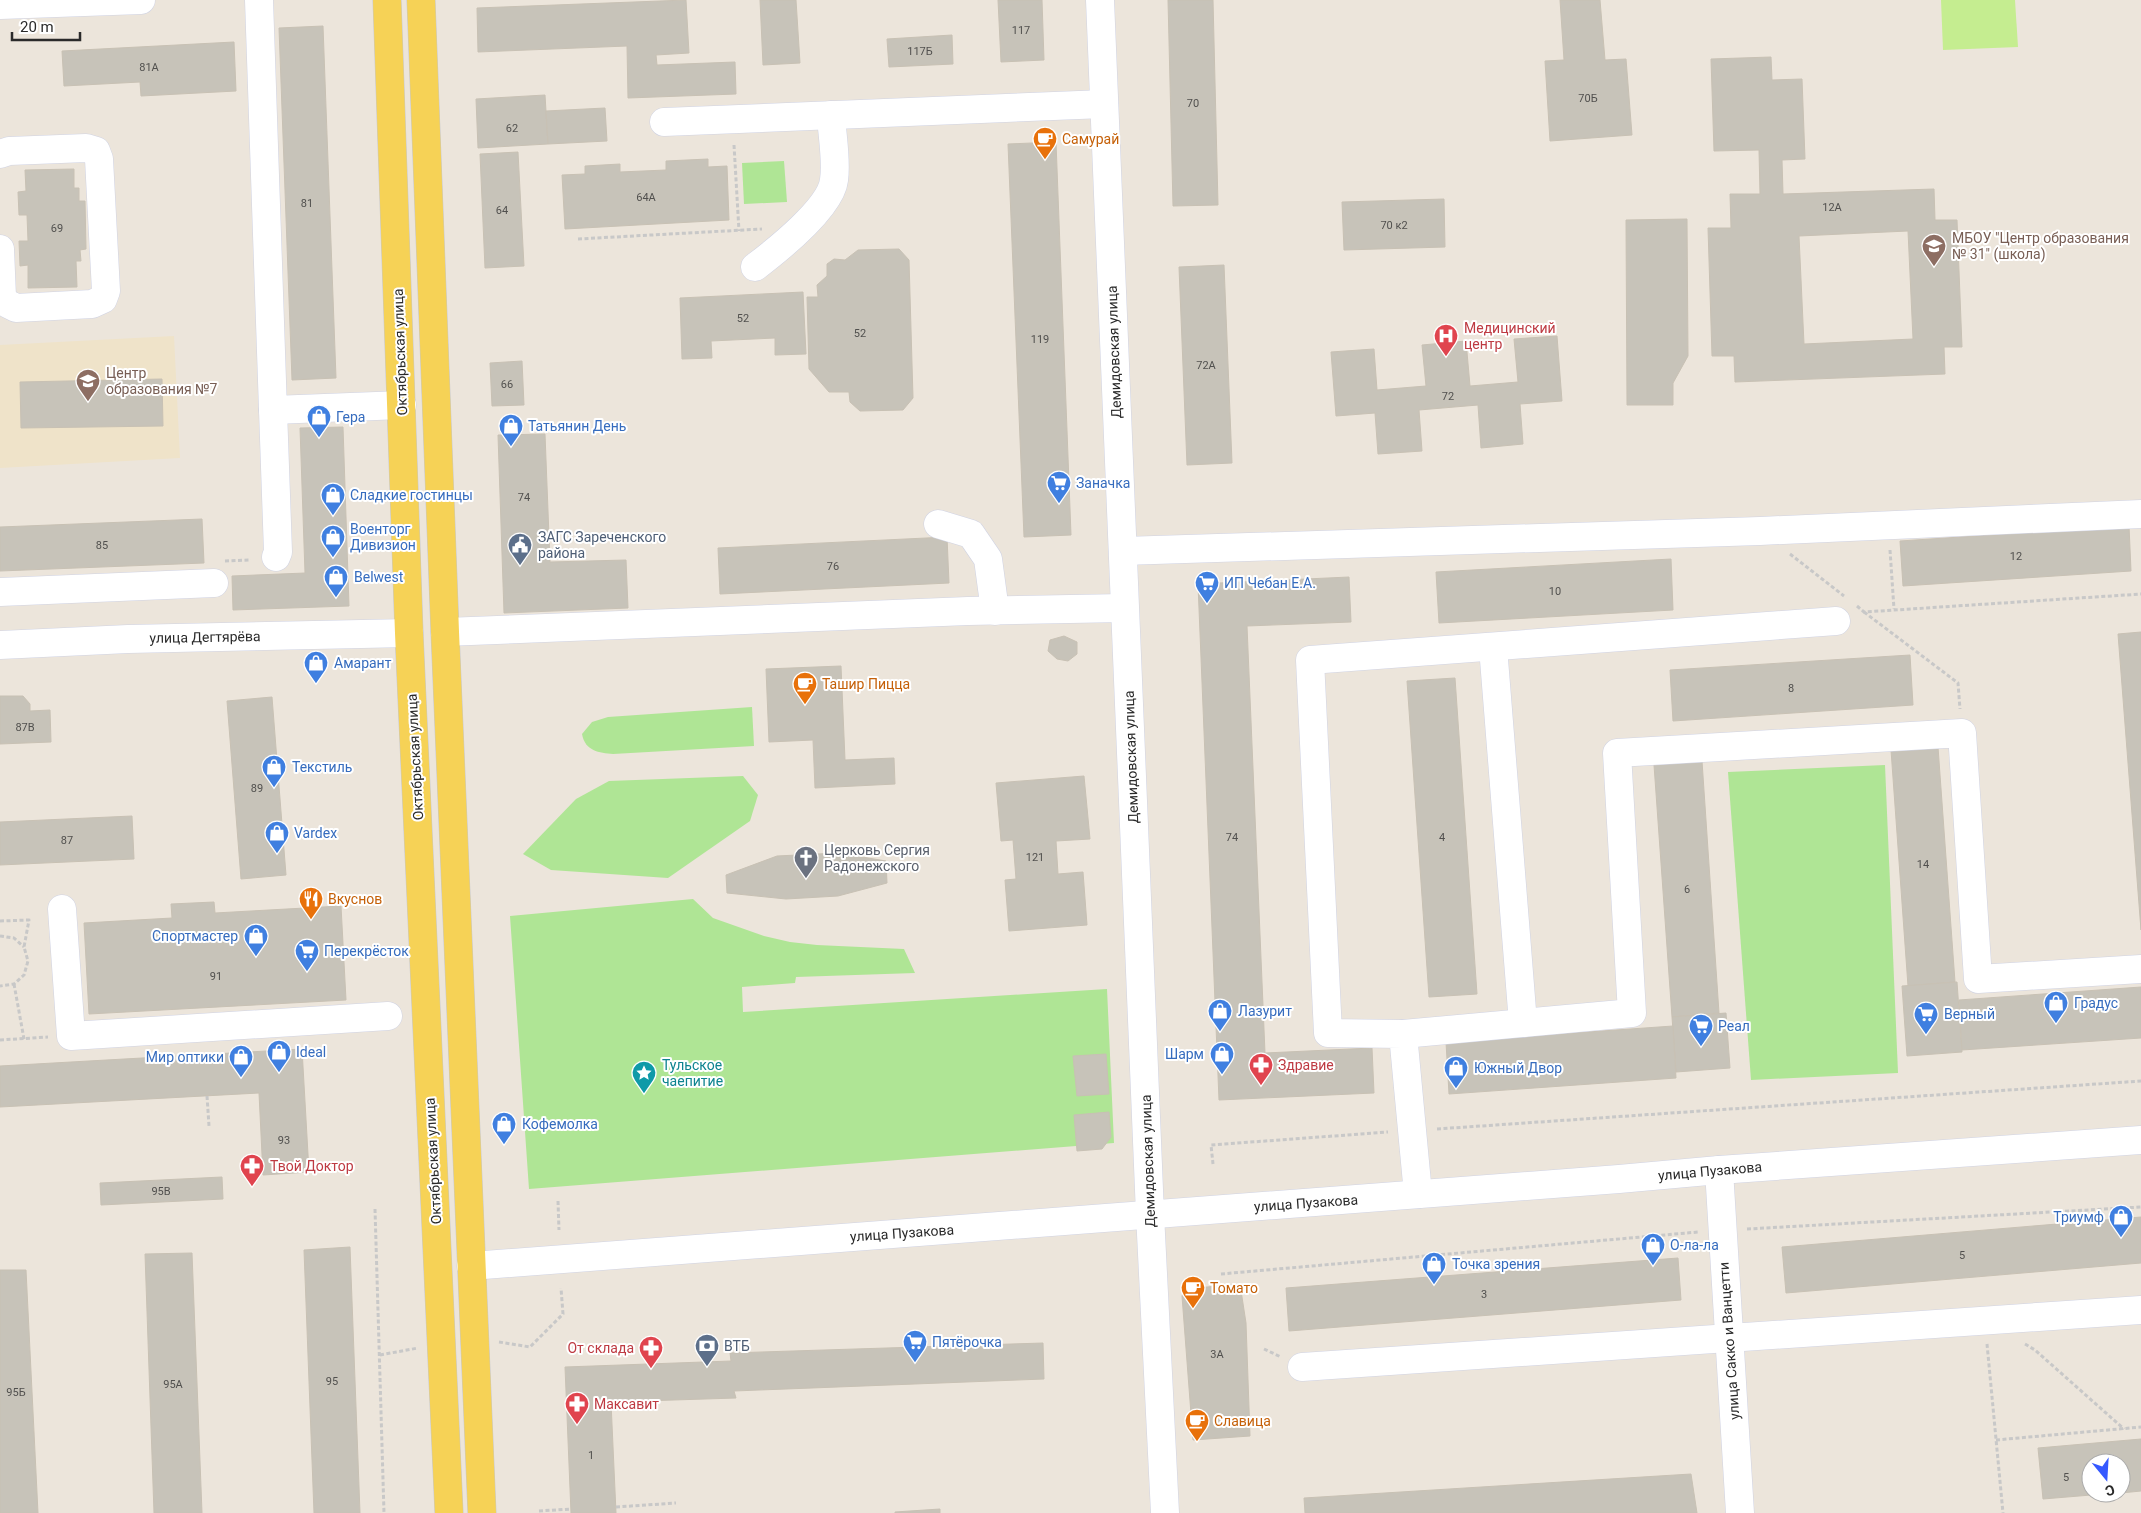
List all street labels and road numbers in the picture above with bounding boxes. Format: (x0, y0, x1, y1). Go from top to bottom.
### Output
street label: Демидовская улица (1104, 285, 1124, 419)
street label: Октябрьская улица (390, 288, 410, 416)
street label: улица Дегтярёва (149, 628, 261, 646)
street label: Демидовская улица (1121, 690, 1141, 824)
street label: Октябрьская улица (404, 693, 426, 821)
street label: Демидовская улица (1138, 1094, 1158, 1228)
street label: Октябрьская улица (422, 1097, 444, 1225)
street label: улица Пузакова (1657, 1158, 1763, 1184)
street label: улица Пузакова (1253, 1191, 1359, 1215)
street label: улица Пузакова (849, 1221, 955, 1245)
street label: улица Сакко и Ванцетти (1716, 1262, 1742, 1420)

